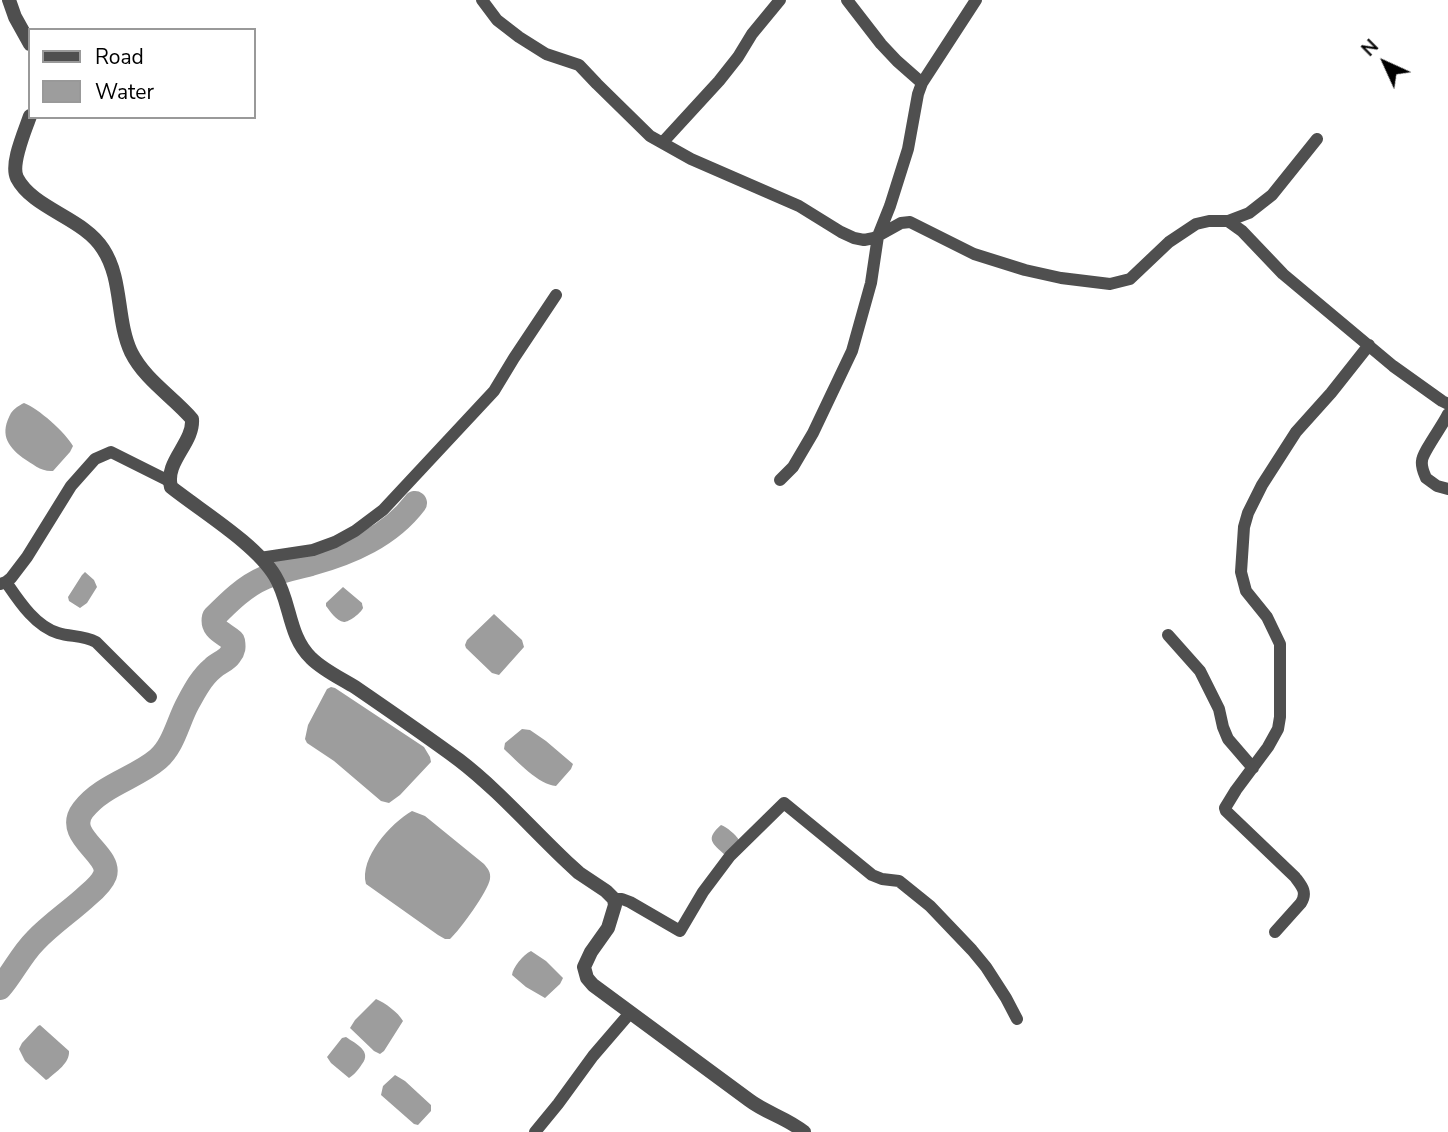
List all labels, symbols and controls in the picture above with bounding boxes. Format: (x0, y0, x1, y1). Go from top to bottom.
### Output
legend (28, 28, 256, 119)
north arrow (1350, 28, 1420, 98)
text: N (1356, 34, 1384, 62)
text: Road (95, 43, 144, 71)
text: Water (95, 78, 154, 106)

